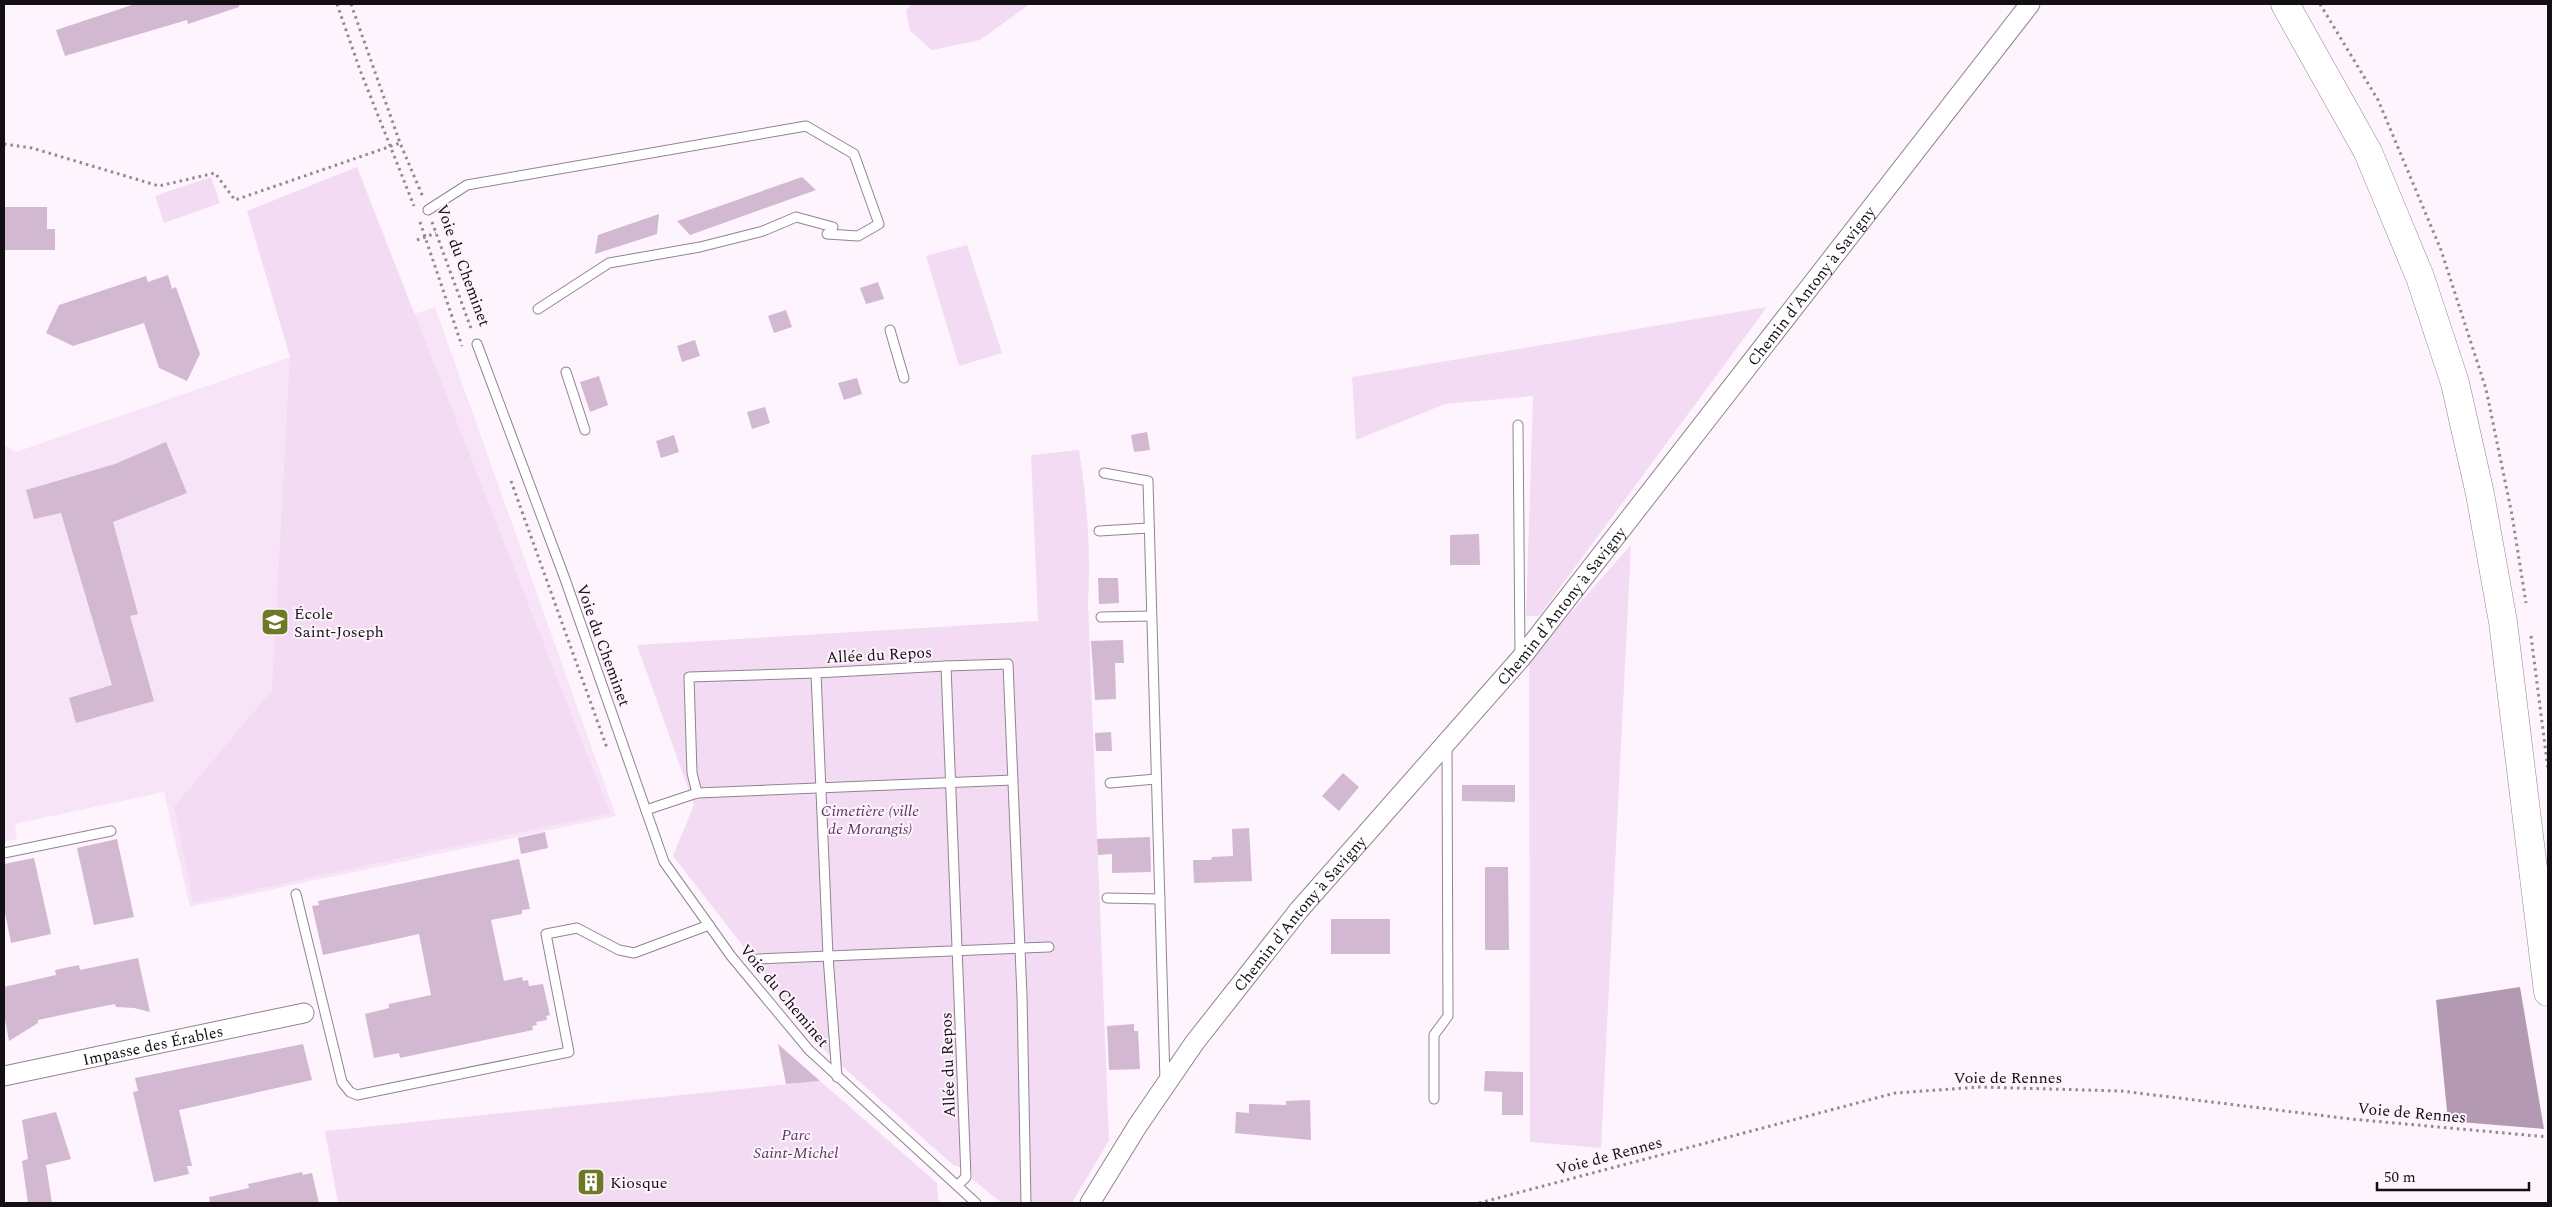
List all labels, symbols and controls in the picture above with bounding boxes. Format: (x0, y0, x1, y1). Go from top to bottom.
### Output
street label: Chemin d'Antony à Savigny (1742, 200, 1882, 371)
street label: Voie du Cheminet (430, 201, 496, 330)
street label: Chemin d'Antony à Savigny (1491, 521, 1633, 691)
street label: Voie du Cheminet (570, 581, 636, 710)
place label: École Saint-Joseph (294, 602, 384, 644)
school or university icon: École Saint-Joseph (260, 607, 290, 637)
street label: Allée du Repos (826, 640, 932, 670)
park label: Cimetière (ville de Morangis) (821, 799, 919, 841)
street label: Chemin d'Antony à Savigny (1228, 830, 1373, 997)
street label: Voie du Cheminet (734, 939, 835, 1053)
street label: Allée du Repos (934, 1012, 962, 1118)
street label: Impasse des Érables (80, 1019, 225, 1072)
street label: Voie de Rennes (1954, 1066, 2062, 1090)
street label: Voie de Rennes (2357, 1096, 2467, 1130)
park label: Parc Saint-Michel (753, 1123, 839, 1165)
street label: Voie de Rennes (1554, 1130, 1665, 1182)
scale bar (2377, 1160, 2530, 1192)
text: 50 m (2384, 1166, 2416, 1189)
building icon: Kiosque (576, 1167, 606, 1197)
place label: Kiosque (610, 1171, 668, 1195)

